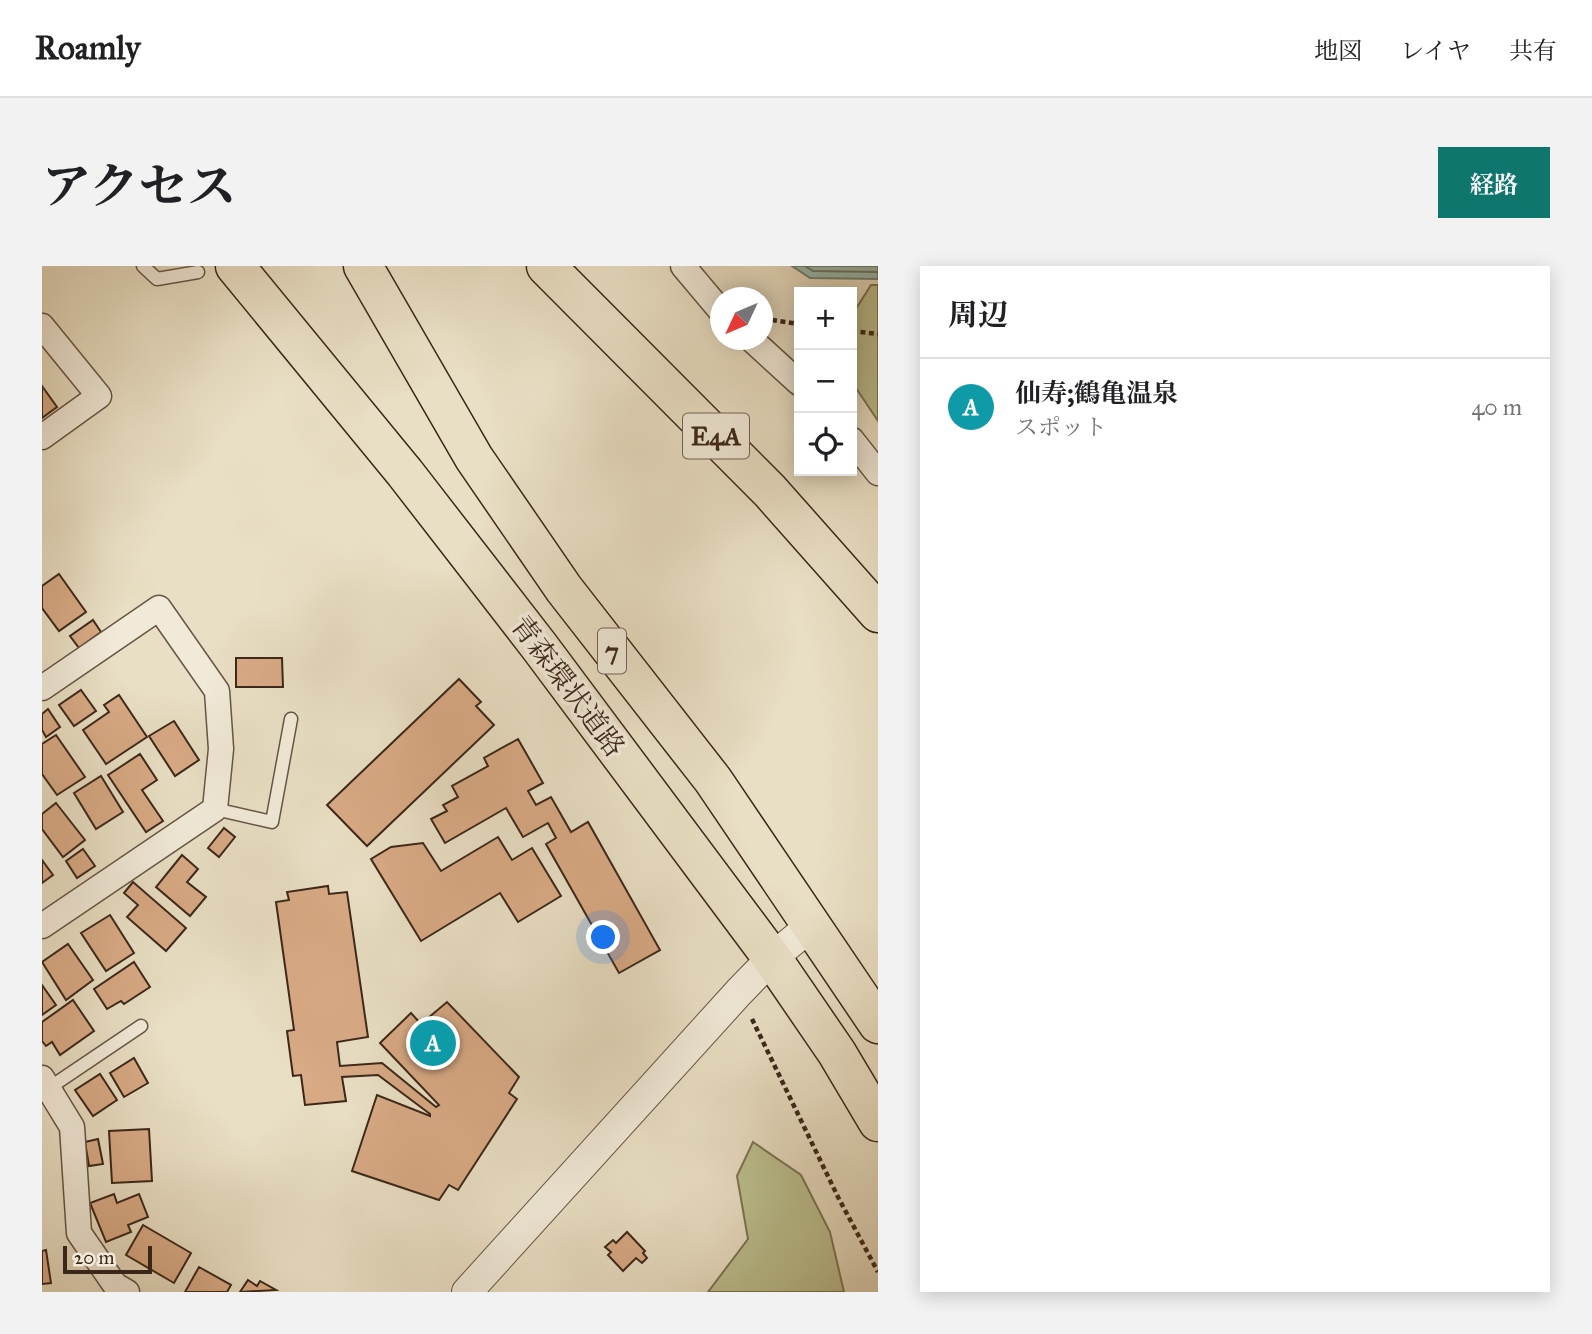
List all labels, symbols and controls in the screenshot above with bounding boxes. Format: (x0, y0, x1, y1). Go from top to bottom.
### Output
text: Roamly (35, 28, 140, 68)
text: 地図 (1314, 36, 1362, 66)
text: レイヤ (1400, 36, 1471, 66)
text: 共有 (1509, 36, 1557, 66)
button: 経路 (1438, 147, 1550, 218)
text: アクセス (42, 157, 237, 216)
north arrow (710, 287, 773, 350)
map controls (794, 287, 857, 476)
button: + (794, 287, 857, 350)
text: 周辺 (948, 297, 1008, 333)
button: − (794, 350, 857, 413)
text: 仙寿;鶴亀温泉 (1015, 377, 1178, 409)
text: A (963, 393, 979, 421)
text: 40 m (1472, 393, 1522, 421)
button: locate (794, 413, 857, 476)
text: スポット (1015, 413, 1107, 441)
road number: E4A (683, 414, 749, 458)
street label: 青森環状道路 (503, 608, 633, 764)
road number: 7 (598, 628, 626, 674)
your location (586, 920, 620, 954)
pin: A (410, 1017, 456, 1069)
scale bar (63, 1243, 152, 1275)
text: 20 m (74, 1246, 115, 1269)

